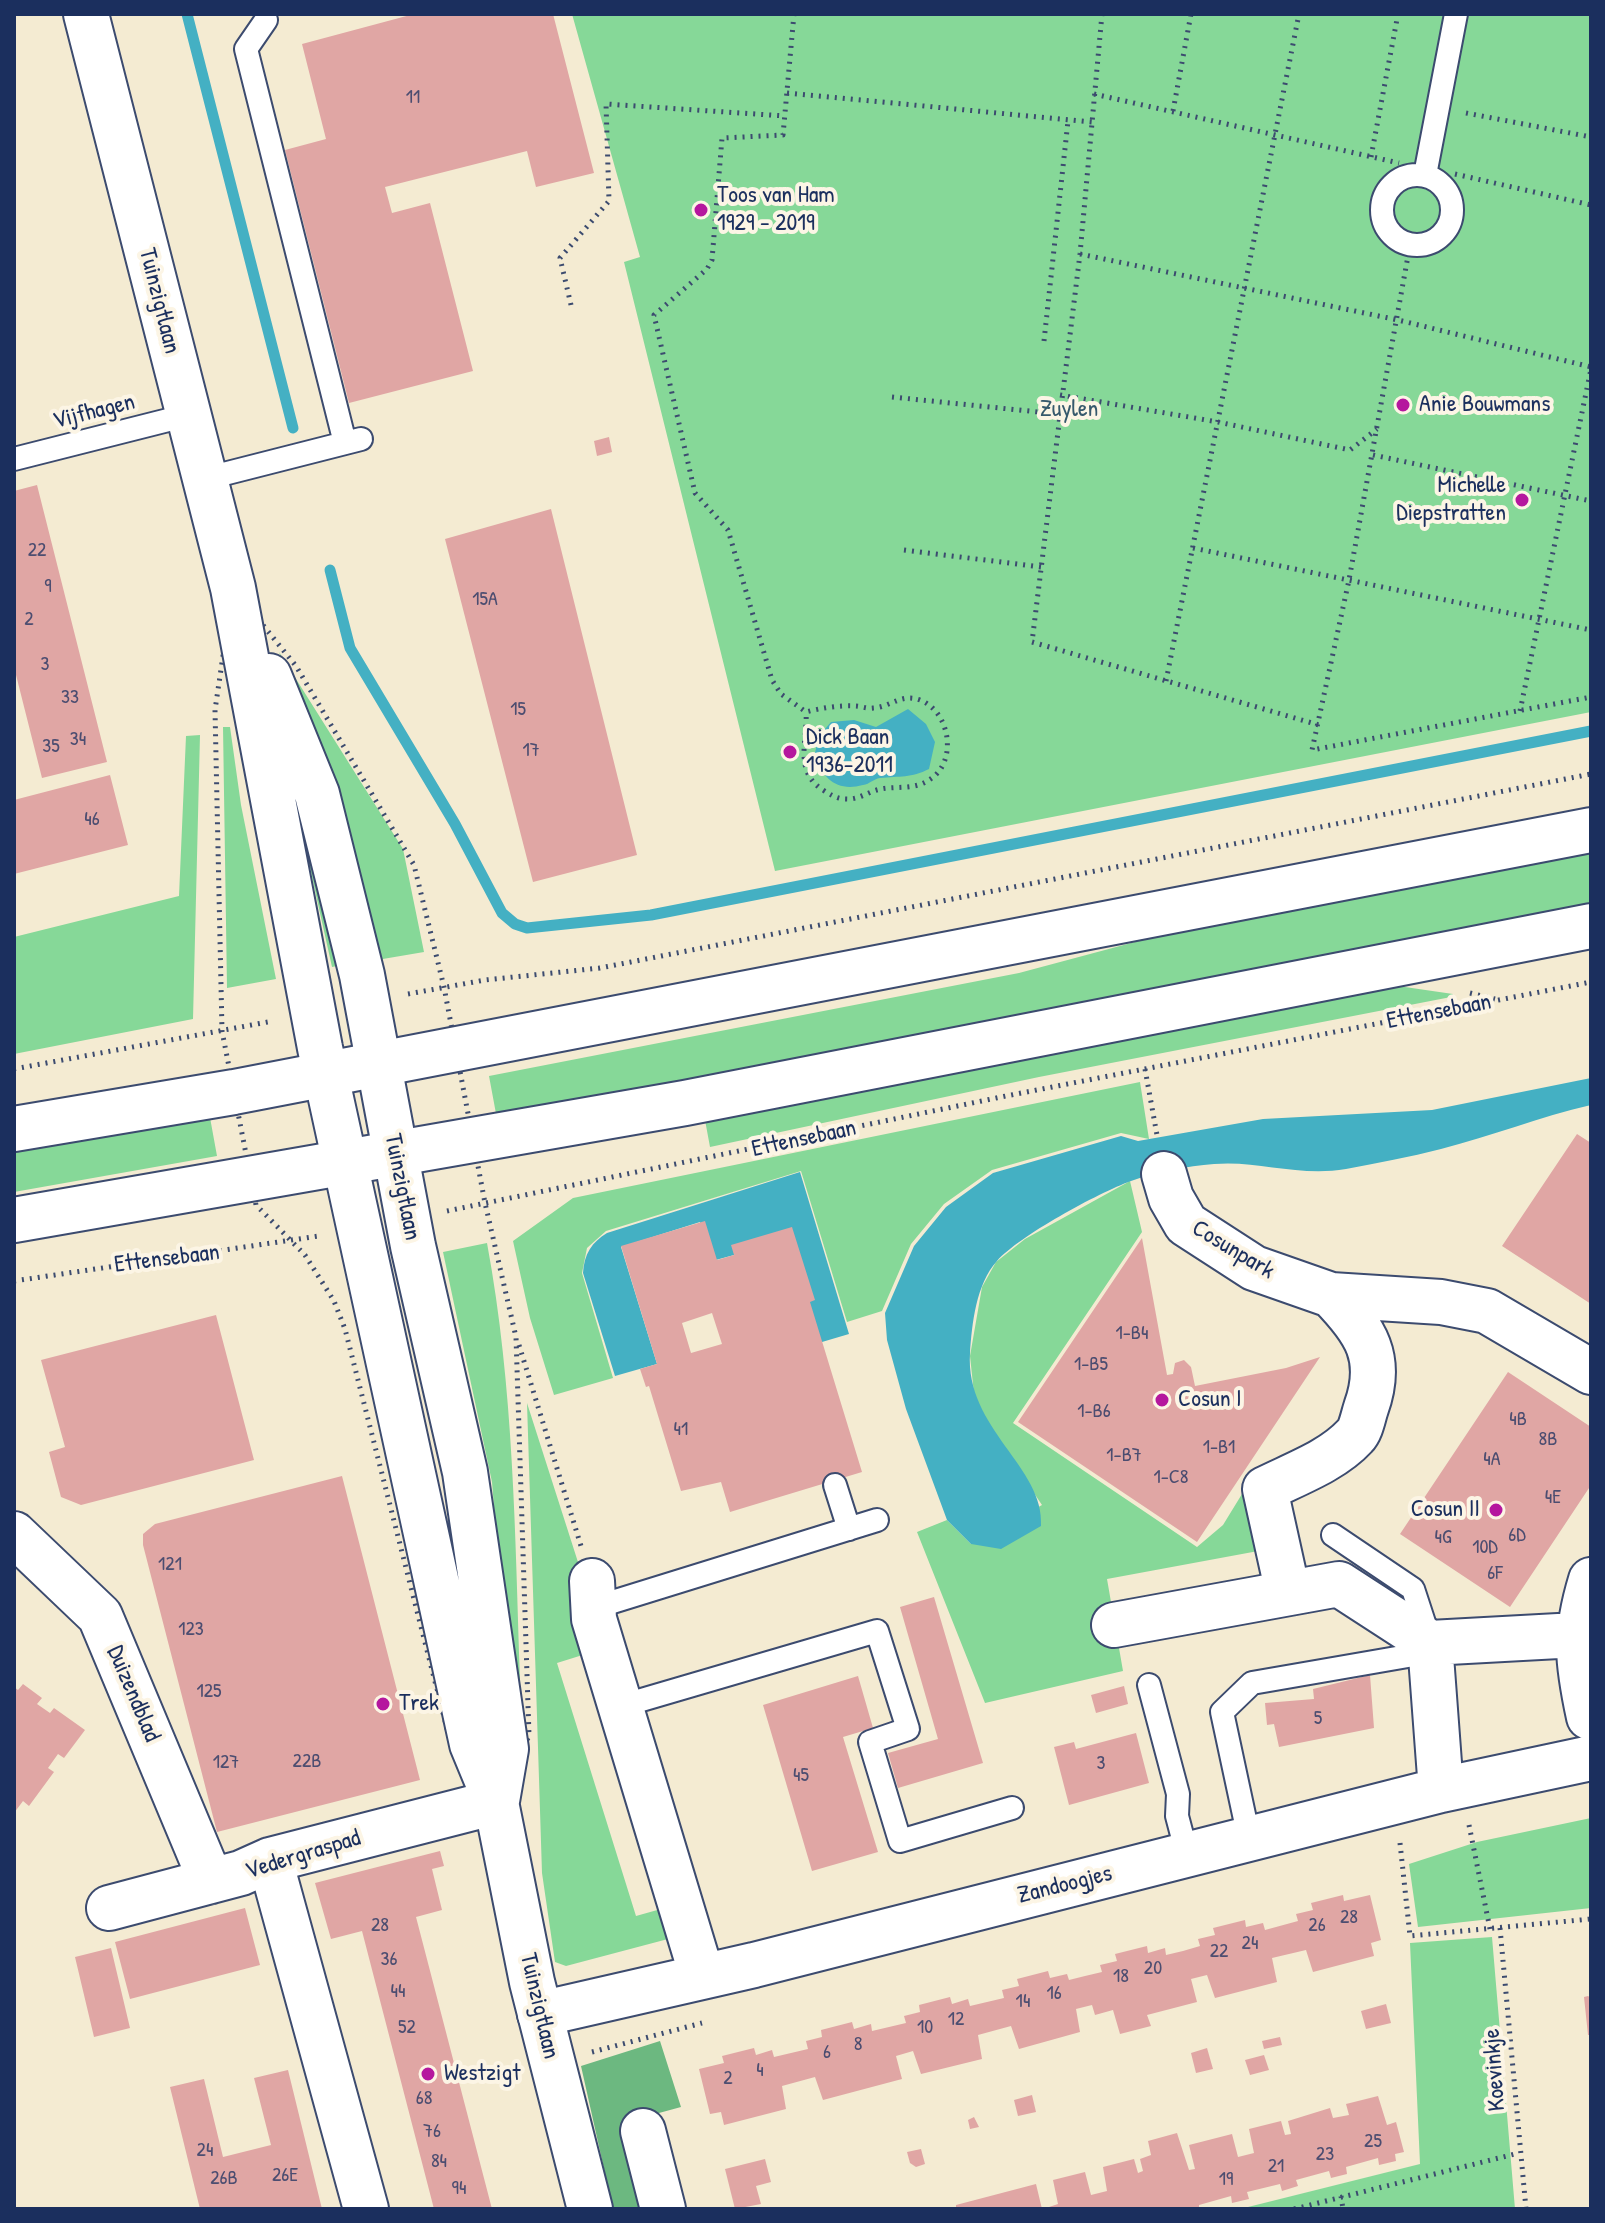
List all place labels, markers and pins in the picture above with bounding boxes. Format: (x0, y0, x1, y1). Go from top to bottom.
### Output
place label: Toos van Ham 1929 - 2019 (717, 182, 835, 238)
marker: Toos van Ham 1929 - 2019 (692, 201, 710, 219)
place label: Anie Bouwmans (1419, 391, 1550, 419)
marker: Anie Bouwmans (1394, 396, 1412, 414)
place label: Michelle Diepstratten (1396, 472, 1506, 528)
marker: Michelle Diepstratten (1513, 491, 1531, 509)
place label: Dick Baan 1936-2011 (806, 724, 893, 780)
marker: Dick Baan 1936-2011 (781, 743, 799, 761)
place label: Cosun I (1178, 1386, 1242, 1414)
marker: Cosun I (1153, 1391, 1171, 1409)
place label: Cosun II (1411, 1496, 1480, 1524)
marker: Cosun II (1487, 1501, 1505, 1519)
place label: Trek (399, 1690, 439, 1718)
marker: Trek (374, 1695, 392, 1713)
place label: Westzigt (444, 2060, 520, 2088)
marker: Westzigt (419, 2065, 437, 2083)

